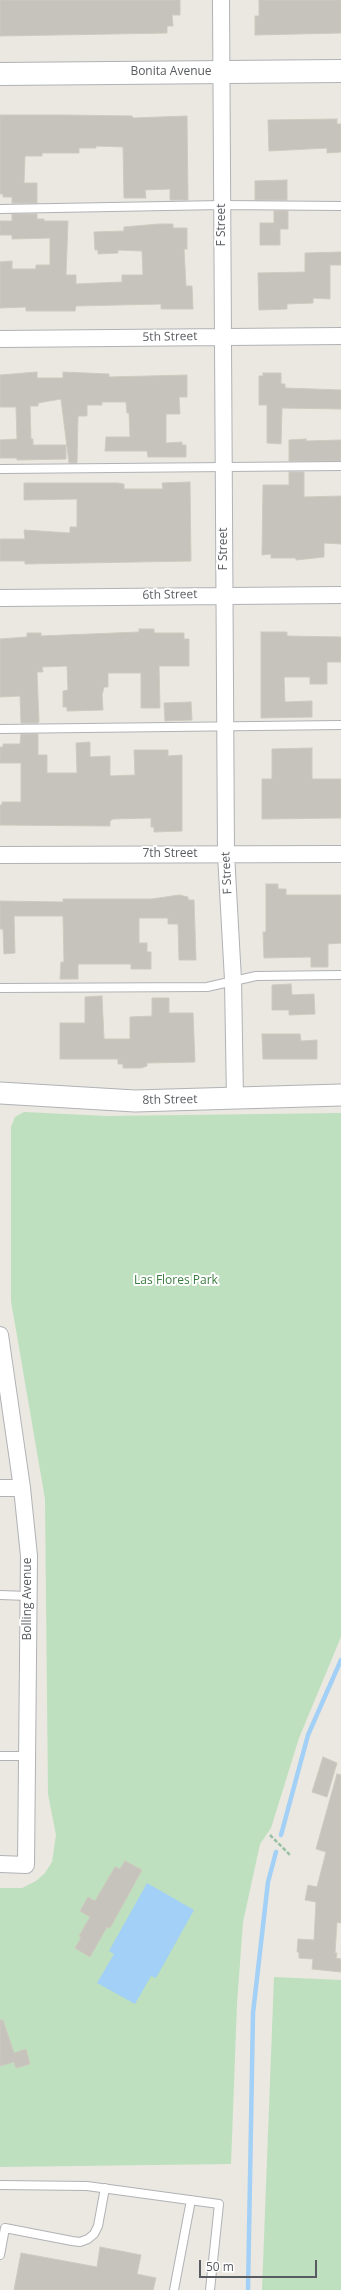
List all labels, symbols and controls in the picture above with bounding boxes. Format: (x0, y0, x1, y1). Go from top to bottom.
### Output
street label: Bonita Avenue (130, 65, 212, 79)
street label: F Street (215, 204, 229, 246)
street label: 5th Street (142, 329, 198, 345)
street label: F Street (217, 528, 231, 570)
street label: 6th Street (142, 587, 198, 603)
street label: 7th Street (142, 847, 198, 861)
street label: F Street (219, 851, 235, 895)
street label: 8th Street (142, 1092, 198, 1108)
park label: Las Flores Park (134, 1274, 218, 1288)
street label: Bolling Avenue (21, 1558, 35, 1640)
scale bar (201, 2252, 319, 2278)
text: 50 m (206, 2258, 234, 2275)

